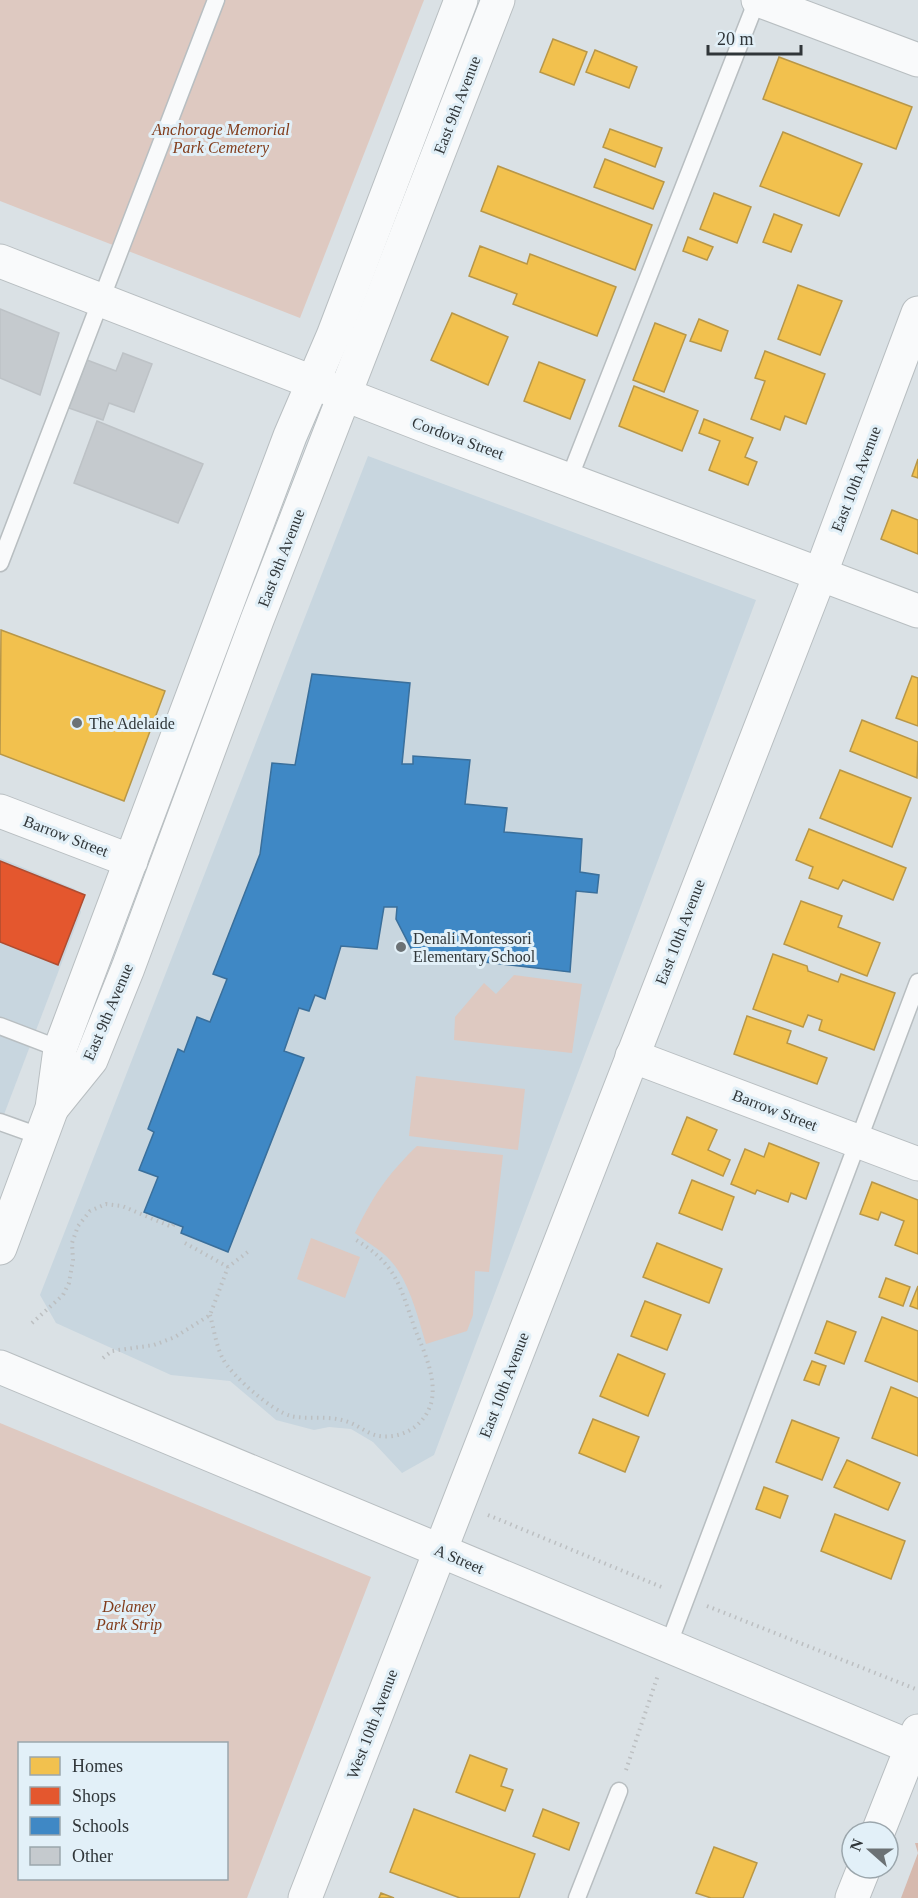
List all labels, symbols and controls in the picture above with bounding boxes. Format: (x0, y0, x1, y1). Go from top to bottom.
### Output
scale bar (708, 18, 801, 56)
text: 20 m (717, 29, 754, 49)
street label: East 9th Avenue (430, 54, 484, 156)
park label: Anchorage Memorial Park Cemetery (151, 121, 290, 157)
street label: Cordova Street (410, 414, 507, 463)
street label: East 10th Avenue (828, 424, 884, 534)
street label: East 9th Avenue (254, 507, 308, 609)
place label: The Adelaide (89, 715, 175, 732)
marker: The Adelaide (70, 716, 84, 730)
street label: Barrow Street (21, 812, 111, 860)
street label: East 10th Avenue (652, 877, 708, 987)
place label: Denali Montessori Elementary School (413, 930, 536, 966)
marker: Denali Montessori Elementary School (394, 940, 408, 954)
street label: East 9th Avenue (80, 961, 136, 1063)
street label: Barrow Street (730, 1086, 820, 1134)
street label: East 10th Avenue (476, 1330, 532, 1440)
street label: A Street (432, 1541, 487, 1577)
park label: Delaney Park Strip (95, 1598, 162, 1634)
street label: West 10th Avenue (343, 1667, 401, 1781)
legend (18, 1742, 228, 1880)
text: Homes (72, 1756, 123, 1776)
text: Shops (72, 1786, 116, 1806)
text: Schools (72, 1816, 129, 1836)
north arrow (840, 1820, 900, 1880)
text: N (846, 1836, 867, 1853)
text: Other (72, 1846, 113, 1866)

